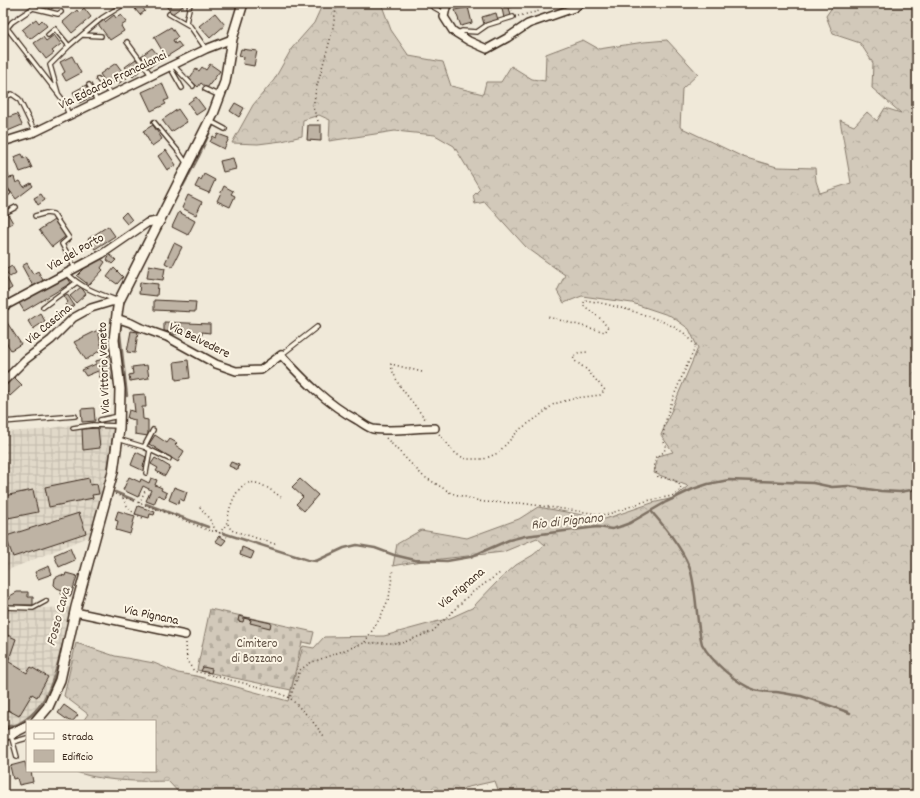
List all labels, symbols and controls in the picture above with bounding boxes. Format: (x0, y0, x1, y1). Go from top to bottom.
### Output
street label: Via Edoardo Francalanci (56, 46, 171, 115)
street label: Via del Porto (44, 229, 108, 277)
street label: Via Cascina (22, 299, 77, 350)
street label: Via Belvedere (165, 318, 233, 364)
street label: Via Vittorio Veneto (94, 322, 116, 414)
water label: Rio di Pignano (530, 508, 605, 536)
street label: Via Pignana (434, 563, 490, 614)
water label: Fosso Cava (42, 584, 77, 648)
street label: Via Pignana (122, 601, 181, 631)
park label: Cimitero di Bozzano (231, 635, 283, 669)
legend (26, 720, 156, 772)
text: Strada (62, 729, 93, 746)
text: Edificio (62, 749, 93, 766)

